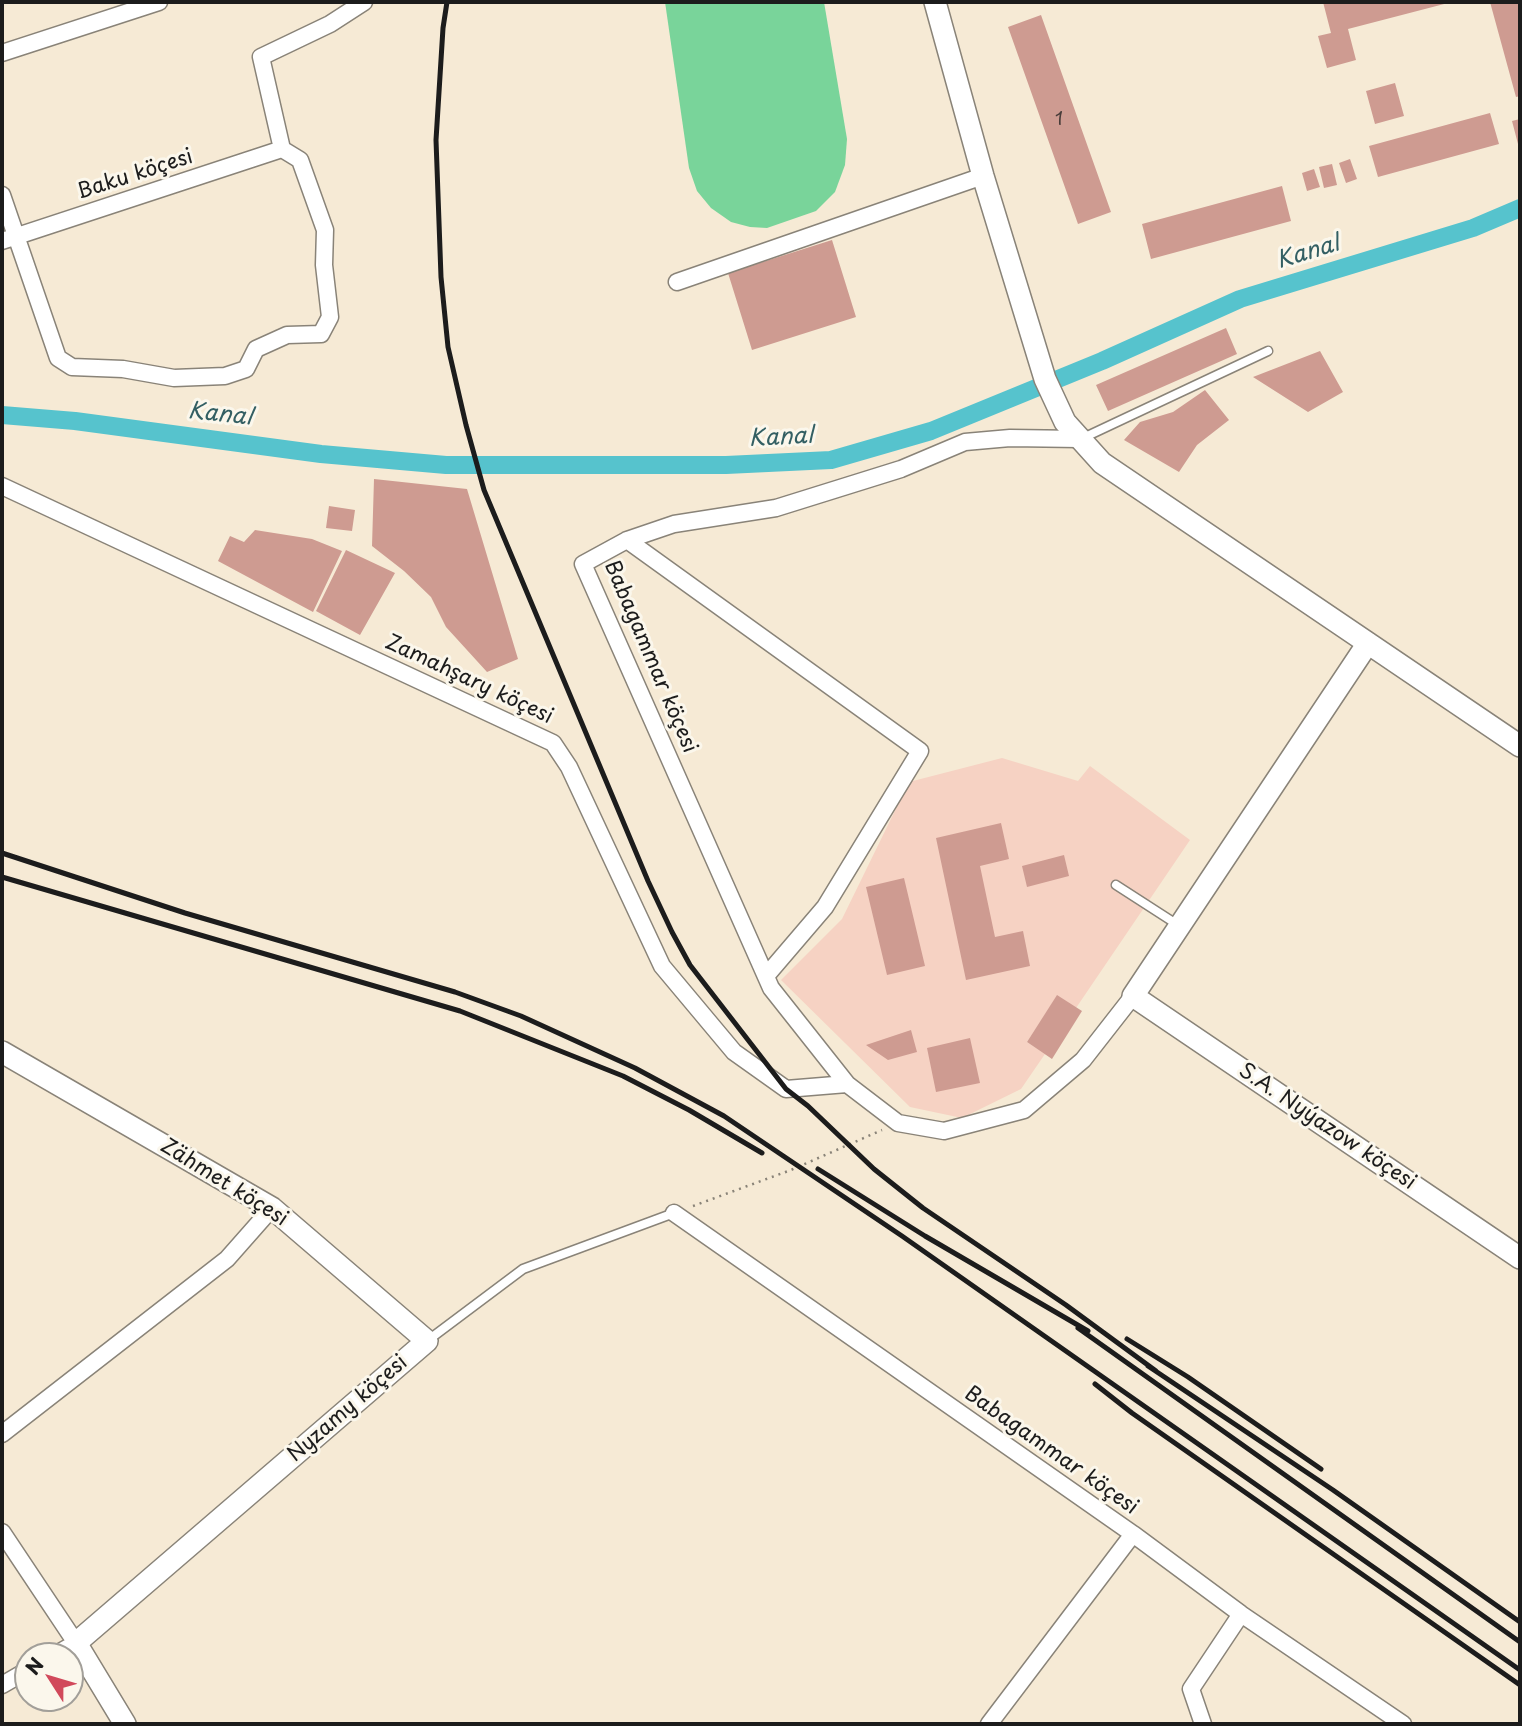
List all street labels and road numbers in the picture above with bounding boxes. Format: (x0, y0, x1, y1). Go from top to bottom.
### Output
street label: Baku köçesi (74, 144, 196, 206)
street label: Babagammar köçesi (598, 557, 702, 757)
street label: Zamahşary köçesi (381, 630, 557, 730)
street label: S.A. Nyýazow köçesi (1234, 1058, 1420, 1196)
street label: Zähmet köçesi (156, 1134, 292, 1232)
street label: Nyzamy köçesi (283, 1350, 413, 1468)
street label: Babagammar köçesi (959, 1382, 1143, 1520)

